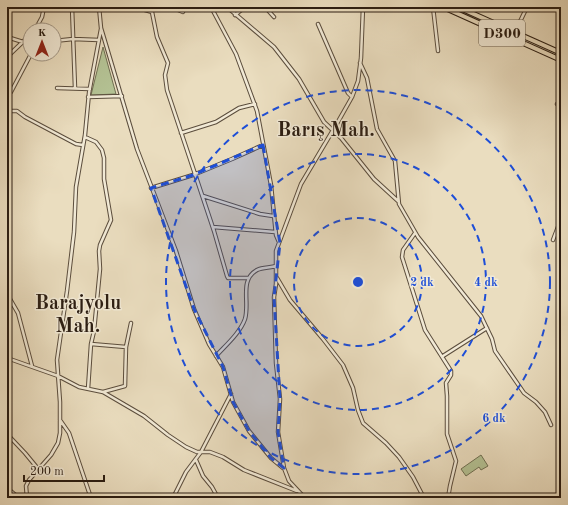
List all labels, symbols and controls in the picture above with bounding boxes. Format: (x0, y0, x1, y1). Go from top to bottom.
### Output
road number: D300 (479, 20, 525, 46)
north arrow (22, 22, 62, 62)
text: K (38, 28, 47, 39)
district label: Barış Mah. (277, 121, 375, 141)
centre of rings (351, 275, 365, 289)
text: 2 dk (410, 277, 434, 289)
text: 4 dk (474, 277, 498, 289)
district label: Barajyolu Mah. (35, 294, 121, 337)
text: 6 dk (482, 413, 506, 425)
scale bar (24, 457, 104, 483)
text: 200 m (30, 466, 64, 478)

